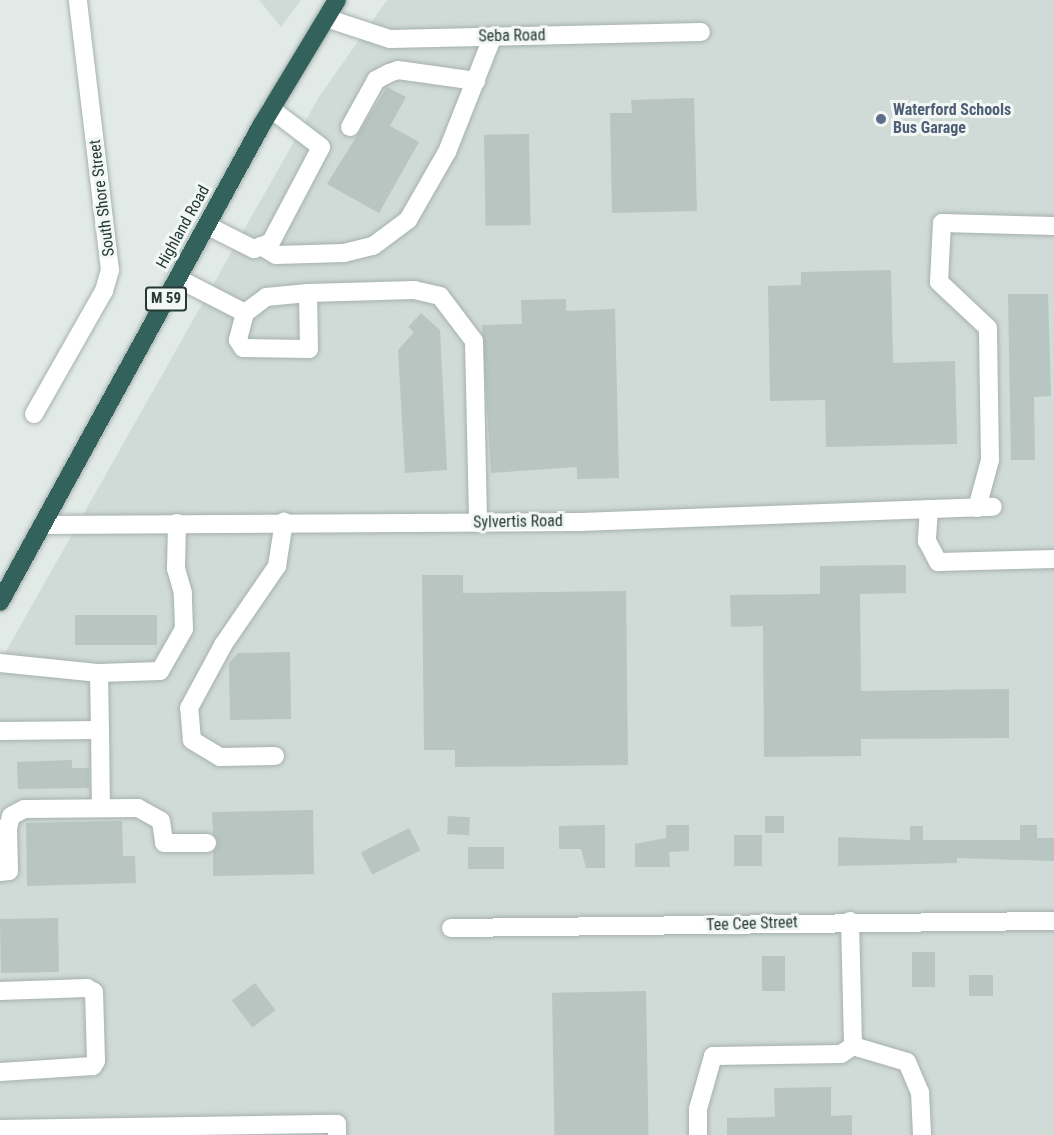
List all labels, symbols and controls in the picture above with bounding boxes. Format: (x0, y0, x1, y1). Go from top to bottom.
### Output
street label: Seba Road (478, 26, 546, 46)
place label: Waterford Schools Bus Garage (893, 100, 1011, 138)
marker: Waterford Schools Bus Garage (874, 112, 888, 126)
street label: South Shore Street (85, 138, 119, 258)
street label: Highland Road (152, 182, 214, 272)
road number: M 59 (145, 287, 187, 311)
street label: Sylvertis Road (473, 512, 563, 532)
street label: Tee Cee Street (706, 913, 798, 935)

